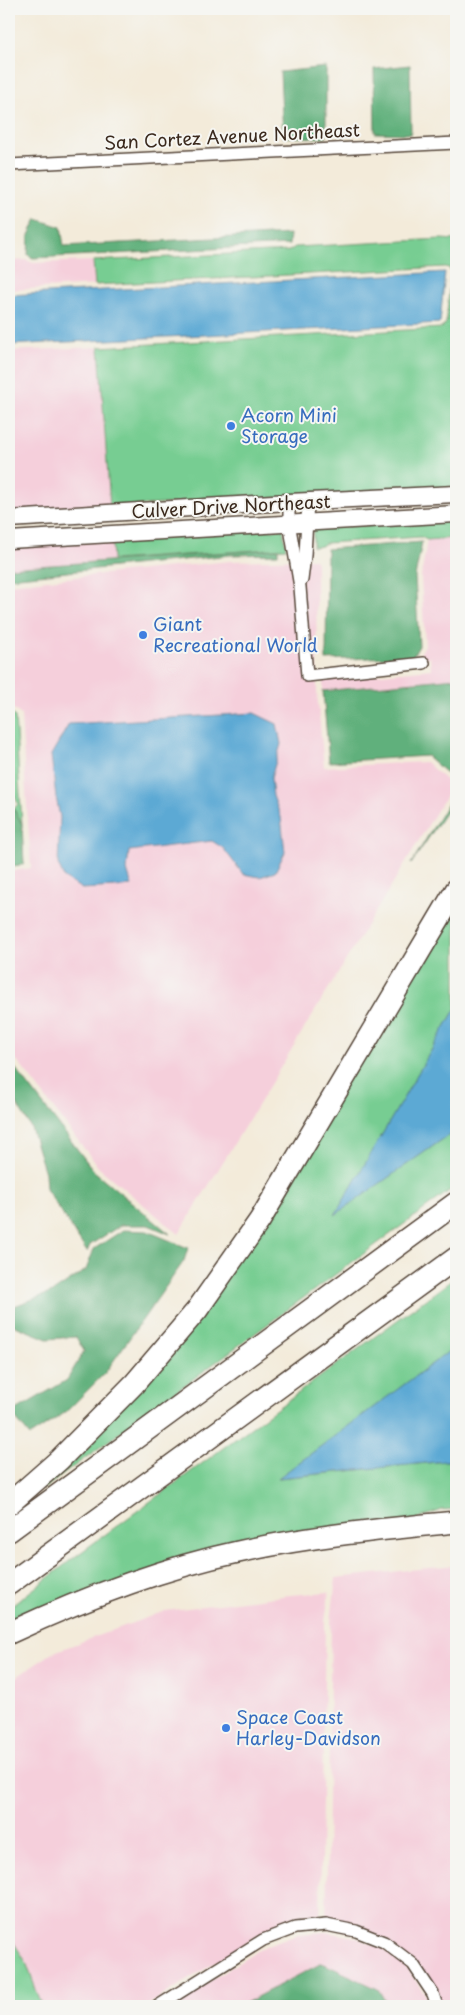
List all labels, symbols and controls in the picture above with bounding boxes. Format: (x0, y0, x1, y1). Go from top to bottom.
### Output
street label: San Cortez Avenue Northeast (103, 115, 360, 156)
place label: Acorn Mini Storage (241, 401, 337, 449)
marker: Acorn Mini Storage (225, 420, 237, 432)
street label: Culver Drive Northeast (131, 487, 331, 524)
place label: Giant Recreational World (153, 610, 318, 658)
marker: Giant Recreational World (137, 629, 149, 641)
place label: Space Coast Harley-Davidson (236, 1703, 381, 1751)
marker: Space Coast Harley-Davidson (220, 1722, 232, 1734)

